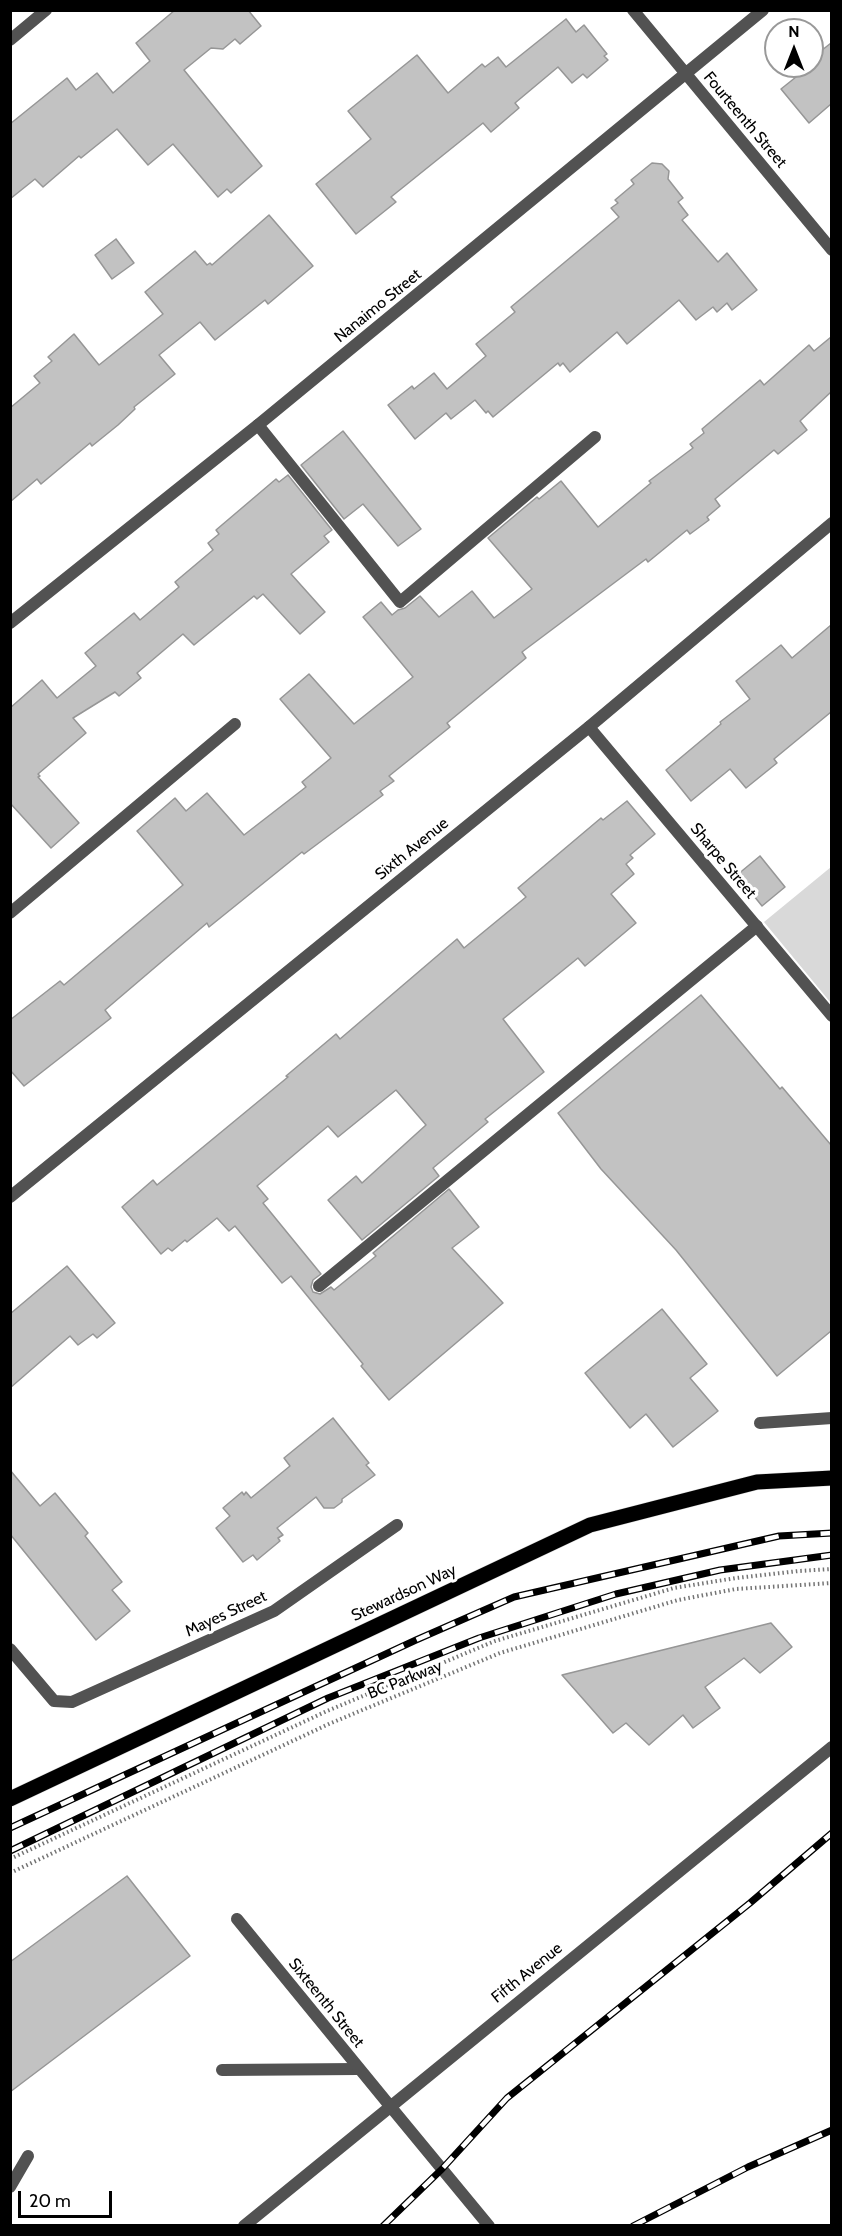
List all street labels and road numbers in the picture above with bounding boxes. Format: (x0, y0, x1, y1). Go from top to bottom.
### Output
street label: Fourteenth Street (699, 68, 791, 172)
street label: Nanaimo Street (331, 265, 425, 347)
street label: Sixth Avenue (372, 814, 452, 884)
street label: Sharpe Street (686, 819, 760, 903)
street label: Stewardson Way (349, 1560, 459, 1626)
street label: Mayes Street (182, 1587, 270, 1641)
street label: BC Parkway (365, 1656, 445, 1704)
street label: Fifth Avenue (488, 1939, 566, 2007)
street label: Sixteenth Street (284, 1954, 368, 2052)

